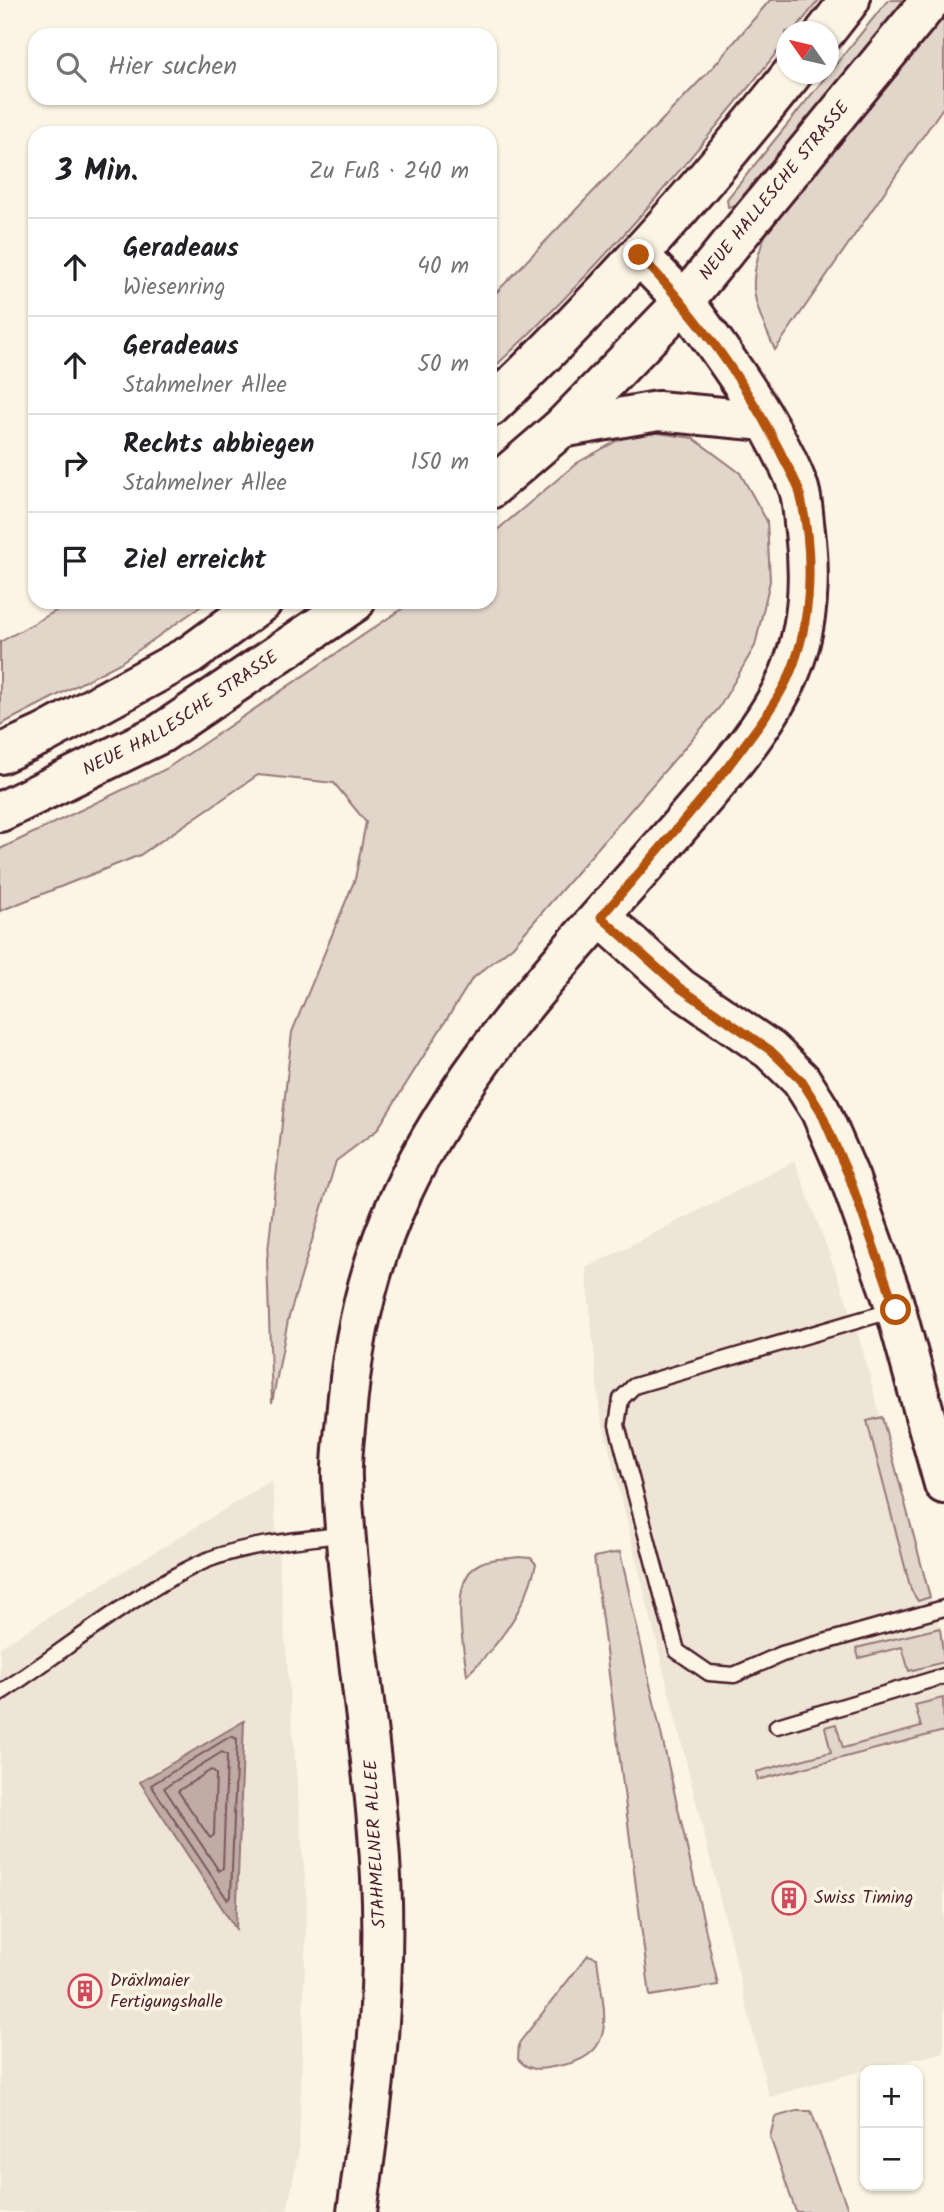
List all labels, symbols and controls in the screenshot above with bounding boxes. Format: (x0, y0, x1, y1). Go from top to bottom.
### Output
north arrow (776, 21, 839, 84)
search box (28, 28, 497, 105)
text: Hier suchen (108, 46, 237, 88)
icon: search (52, 48, 90, 86)
street label: NEUE HALLESCHE STRASSE (692, 94, 857, 287)
text: 3 Min. (56, 148, 138, 196)
text: Zu Fuß · 240 m (309, 154, 469, 190)
text: Geradeaus (123, 228, 239, 270)
route end (623, 239, 654, 270)
icon: ahead (56, 248, 94, 286)
text: 40 m (417, 249, 469, 285)
text: Wiesenring (123, 270, 226, 306)
text: Geradeaus (123, 326, 239, 368)
icon: ahead (56, 346, 94, 384)
text: 50 m (418, 347, 469, 383)
text: Stahmelner Allee (123, 368, 287, 404)
text: Rechts abbiegen (123, 424, 314, 466)
icon: right (56, 444, 94, 482)
text: 150 m (410, 445, 469, 481)
text: Stahmelner Allee (123, 466, 287, 502)
text: Ziel erreicht (123, 540, 266, 582)
icon: arrive (56, 542, 94, 580)
street label: NEUE HALLESCHE STRASSE (78, 643, 285, 784)
route start (880, 1294, 911, 1325)
street label: STAHMELNER ALLEE (357, 1758, 395, 1929)
building icon: Swiss Timing (770, 1879, 808, 1917)
place label: Swiss Timing (814, 1884, 913, 1913)
place label: Dräxlmaier Fertigungshalle (110, 1967, 223, 2017)
building icon: Dräxlmaier Fertigungshalle (66, 1972, 104, 2010)
map controls (860, 2065, 923, 2191)
button: + (860, 2065, 923, 2128)
button: − (860, 2128, 923, 2191)

